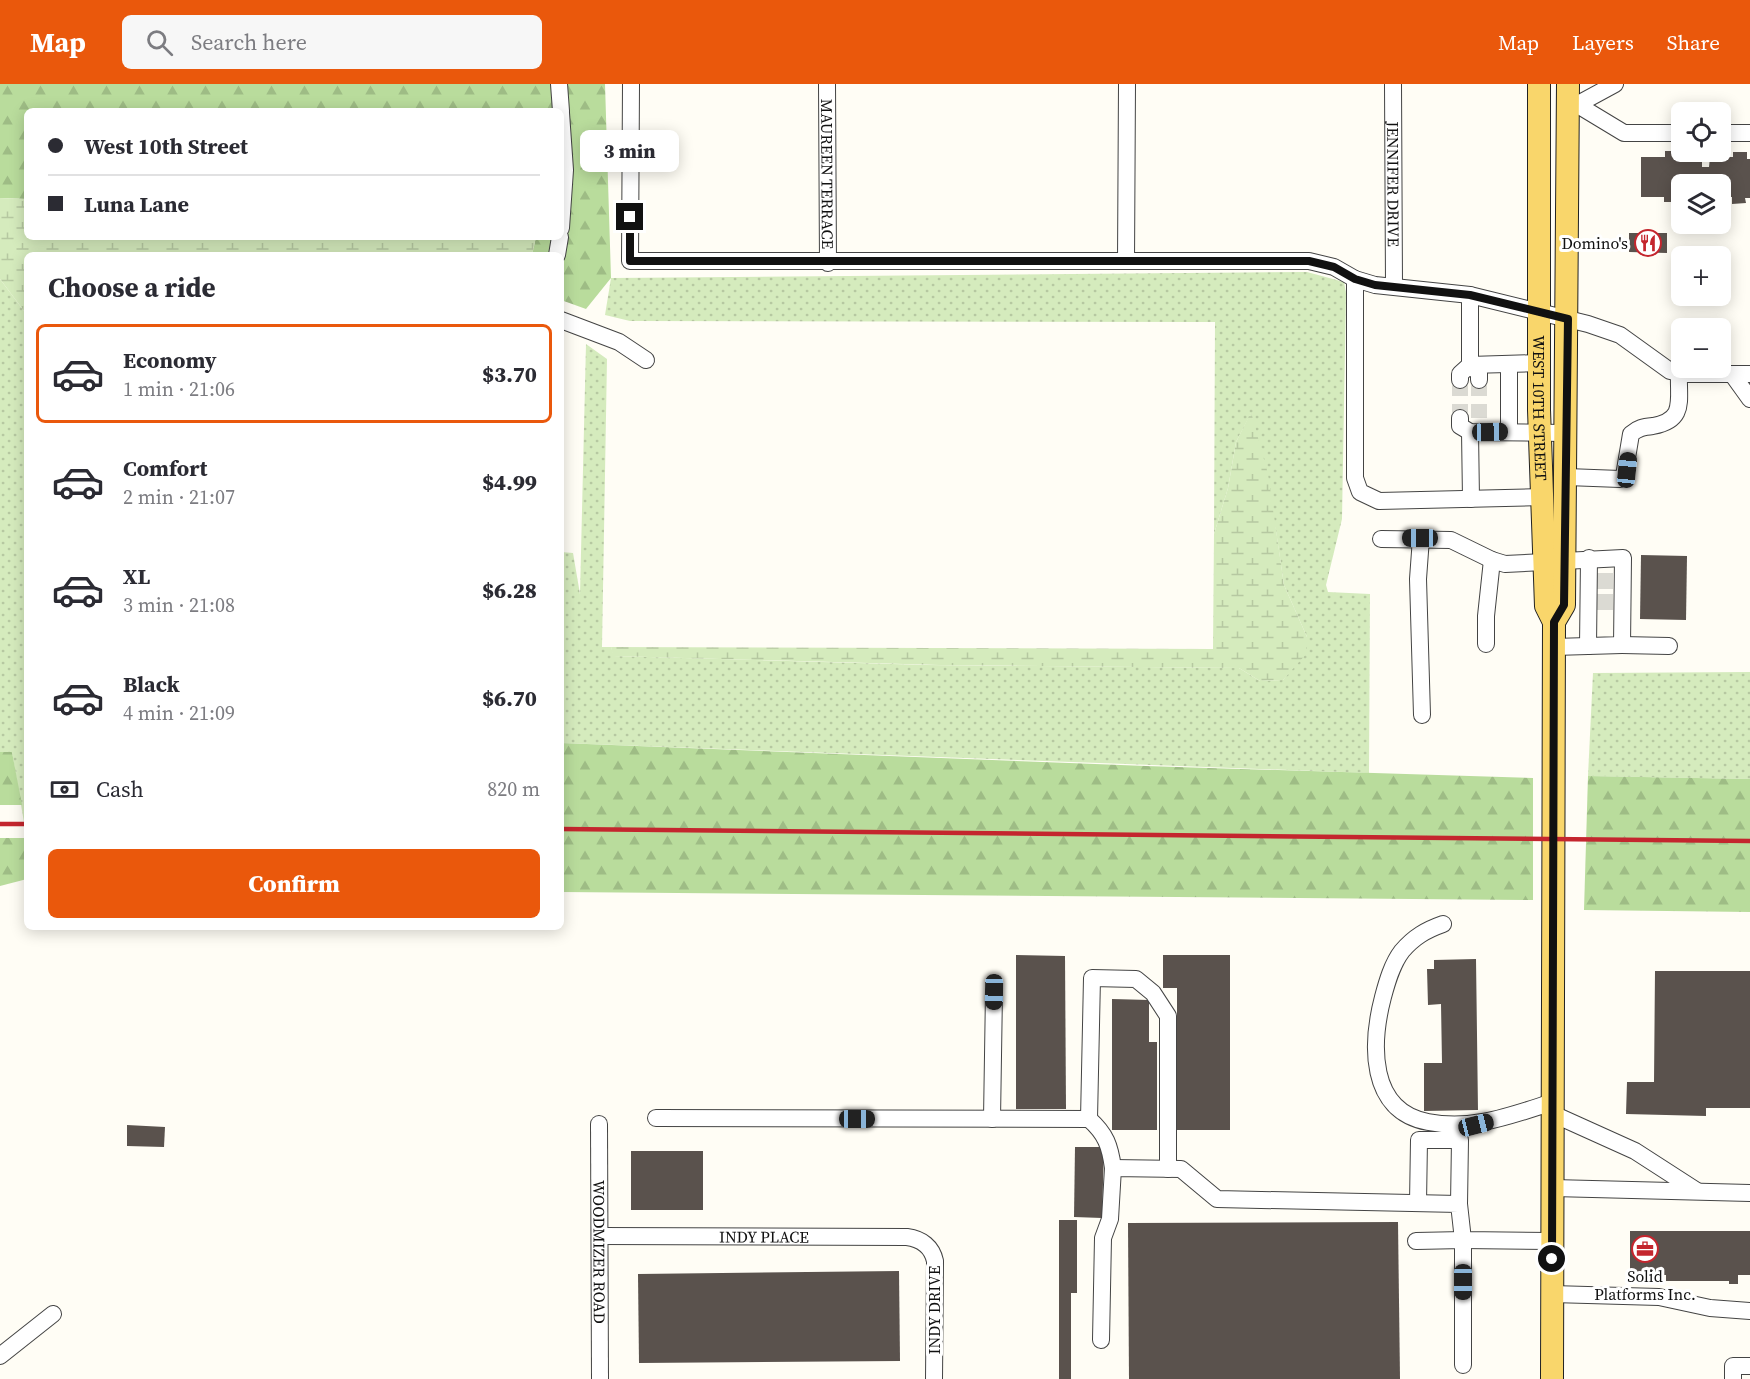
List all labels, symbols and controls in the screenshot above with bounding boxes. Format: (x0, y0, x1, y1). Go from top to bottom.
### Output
search box (122, 15, 542, 69)
text: Map (30, 23, 86, 61)
icon: search (143, 26, 176, 59)
text: Search here (191, 27, 307, 57)
text: Map (1498, 28, 1539, 57)
text: Layers (1572, 28, 1634, 57)
text: Share (1667, 28, 1720, 57)
street label: MAUREEN TERRACE (816, 99, 839, 250)
map controls (1671, 102, 1731, 378)
button: locate (1671, 102, 1731, 162)
street label: JENNIFER DRIVE (1382, 120, 1405, 247)
callout: 3 min (580, 130, 680, 172)
text: West 10th Street (84, 131, 248, 161)
text: 3 min (603, 137, 656, 165)
button: layers (1671, 174, 1731, 234)
text: Luna Lane (84, 189, 189, 219)
route end (616, 203, 643, 230)
restaurant icon: Domino's (1633, 228, 1663, 258)
place label: Domino's (1561, 232, 1628, 254)
button: + (1671, 246, 1731, 306)
text: Choose a ride (48, 269, 216, 306)
button: − (1671, 318, 1731, 378)
street label: WEST 10TH STREET (1528, 335, 1553, 481)
text: Economy (123, 345, 217, 375)
icon: car (51, 347, 105, 401)
text: $3.70 (482, 359, 537, 389)
text: 1 min · 21:06 (123, 375, 235, 403)
car (1472, 423, 1508, 441)
car (1616, 451, 1638, 489)
text: Comfort (123, 453, 207, 483)
icon: car (51, 455, 105, 509)
text: $4.99 (482, 467, 537, 497)
text: 2 min · 21:07 (123, 483, 235, 511)
car (1402, 529, 1438, 547)
text: XL (123, 561, 150, 591)
icon: car (51, 563, 105, 617)
text: $6.28 (482, 575, 537, 605)
text: 3 min · 21:08 (123, 591, 235, 619)
text: Black (123, 669, 180, 699)
icon: car (51, 671, 105, 725)
text: $6.70 (482, 683, 537, 713)
text: 4 min · 21:09 (123, 699, 235, 727)
icon: cash (48, 773, 81, 806)
text: Cash (96, 774, 144, 804)
text: 820 m (487, 775, 540, 803)
button: Confirm (48, 849, 540, 918)
car (985, 974, 1003, 1010)
car (839, 1110, 875, 1128)
car (1456, 1112, 1496, 1138)
street label: WOODMIZER ROAD (588, 1180, 611, 1324)
street label: INDY PLACE (719, 1225, 809, 1248)
office icon: Solid Platforms Inc. (1630, 1234, 1660, 1264)
route start (1538, 1245, 1565, 1272)
car (1454, 1264, 1472, 1300)
street label: INDY DRIVE (923, 1265, 945, 1355)
place label: Solid Platforms Inc. (1594, 1265, 1696, 1305)

